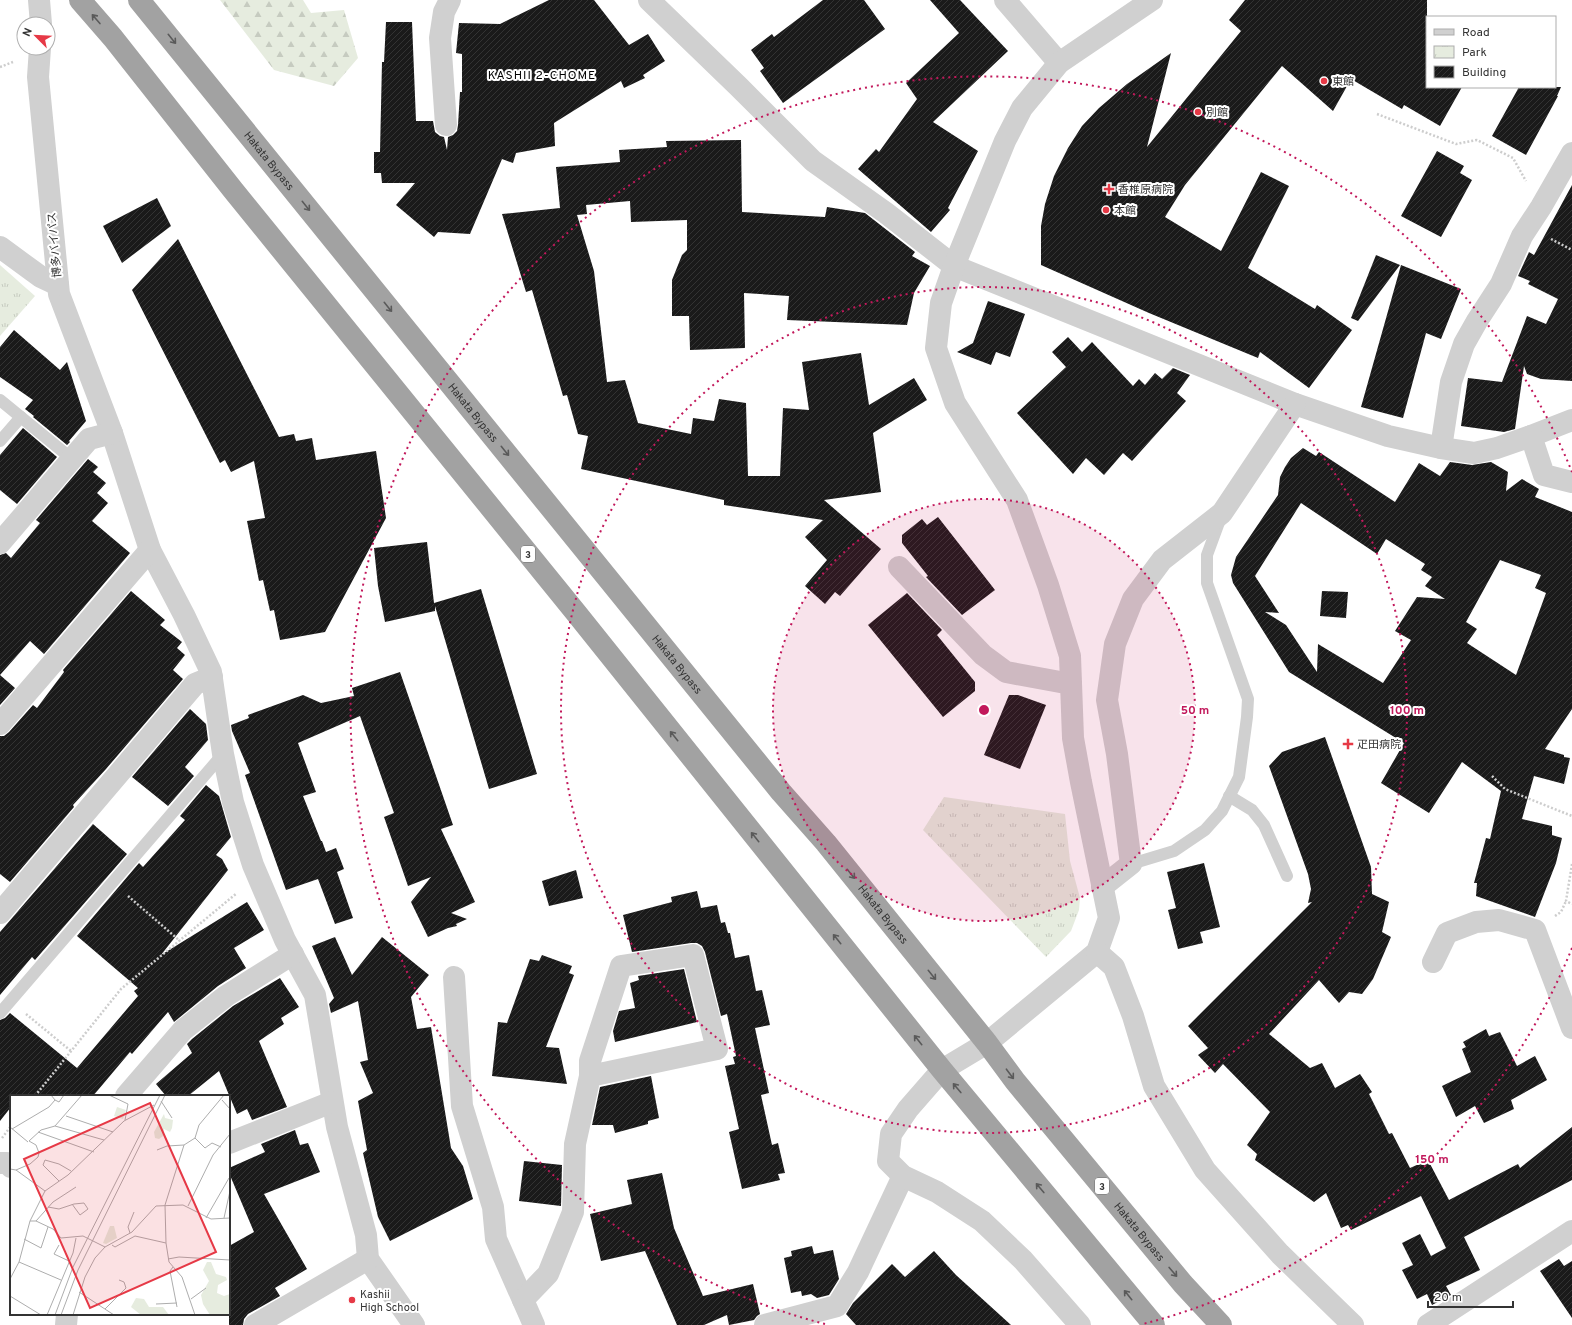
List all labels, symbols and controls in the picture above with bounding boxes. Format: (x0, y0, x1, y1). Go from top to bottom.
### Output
one-way arrow (92, 14, 101, 24)
north arrow (16, 16, 56, 56)
legend (1426, 16, 1556, 88)
text: Road (1462, 25, 1490, 41)
text: N (20, 26, 36, 39)
one-way arrow (167, 34, 176, 45)
text: Park (1462, 45, 1487, 61)
text: Building (1462, 65, 1506, 81)
district label: KASHII 2-CHOME (488, 68, 596, 84)
place label: 東館 (1332, 75, 1354, 89)
marker: 東館 (1319, 76, 1329, 86)
place label: 別館 (1206, 106, 1228, 120)
marker: 別館 (1193, 107, 1203, 117)
street label: Hakata Bypass (240, 129, 297, 194)
marker: 香椎原病院 (1103, 183, 1115, 195)
place label: 香椎原病院 (1118, 183, 1173, 197)
one-way arrow (301, 201, 310, 211)
place label: 本館 (1114, 204, 1136, 218)
marker: 本館 (1101, 205, 1111, 215)
street label: 博多バイパス (45, 212, 65, 278)
one-way arrow (383, 301, 392, 312)
street label: Hakata Bypass (444, 381, 501, 446)
one-way arrow (501, 446, 510, 457)
road number: 3 (521, 546, 535, 562)
street label: Hakata Bypass (648, 632, 705, 697)
centre of rings (977, 703, 991, 717)
text: 50 m (1181, 703, 1209, 719)
text: 100 m (1390, 703, 1424, 719)
one-way arrow (670, 730, 678, 741)
marker: 疋田病院 (1342, 738, 1354, 750)
place label: 疋田病院 (1357, 738, 1401, 752)
one-way arrow (751, 832, 760, 843)
one-way arrow (846, 868, 855, 879)
street label: Hakata Bypass (854, 882, 911, 947)
one-way arrow (832, 933, 841, 944)
one-way arrow (928, 970, 937, 980)
one-way arrow (914, 1034, 922, 1045)
one-way arrow (1006, 1069, 1014, 1080)
one-way arrow (953, 1083, 962, 1093)
inset map (10, 1095, 230, 1315)
text: 150 m (1415, 1152, 1449, 1168)
road number: 3 (1095, 1178, 1109, 1194)
one-way arrow (1036, 1183, 1045, 1194)
street label: Hakata Bypass (1110, 1200, 1167, 1265)
one-way arrow (1168, 1267, 1177, 1277)
scale bar (1428, 1283, 1513, 1309)
place label: Kashii High School (360, 1288, 419, 1315)
one-way arrow (1124, 1290, 1133, 1301)
text: 20 m (1434, 1290, 1462, 1306)
marker: Kashii High School (347, 1295, 357, 1305)

